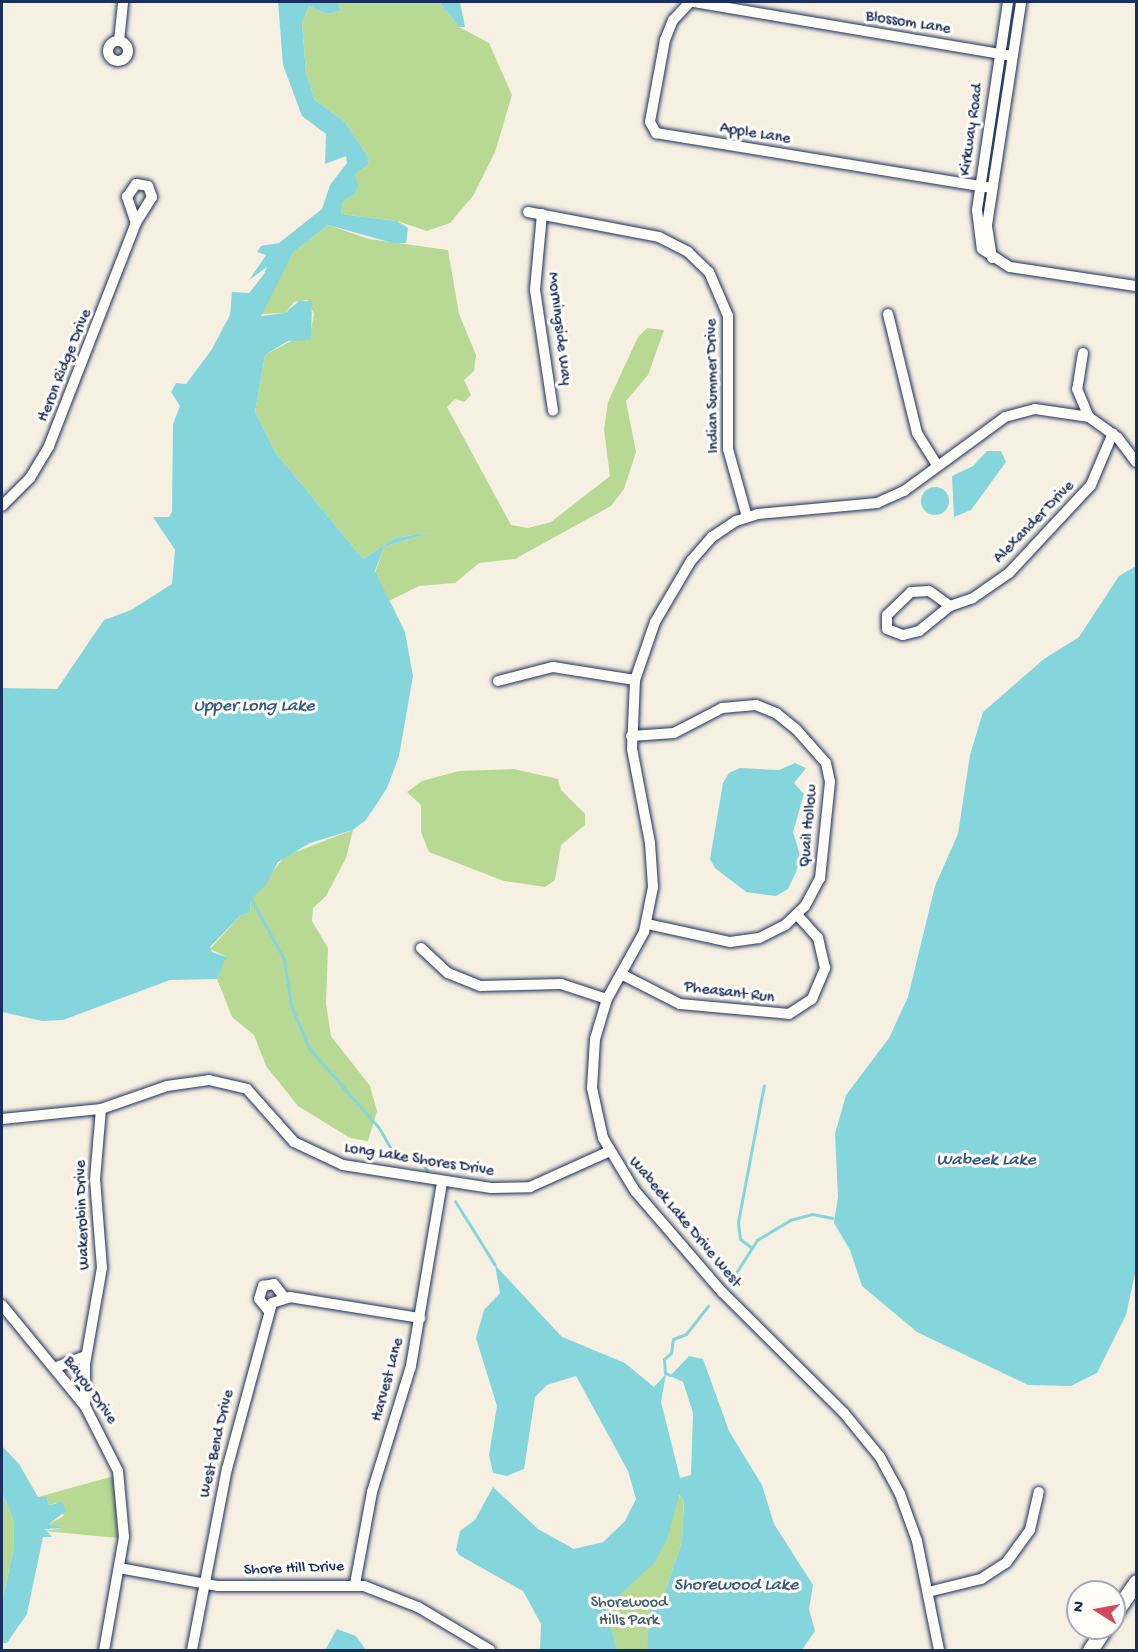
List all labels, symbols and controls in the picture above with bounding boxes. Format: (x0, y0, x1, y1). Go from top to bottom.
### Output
street label: Blossom Lane (864, 8, 952, 40)
street label: Kirkway Road (957, 83, 989, 177)
street label: Apple Lane (718, 120, 792, 150)
street label: Morningside Way (542, 271, 574, 387)
street label: Heron Ridge Drive (35, 307, 97, 425)
street label: Indian Summer Drive (703, 318, 725, 454)
street label: Alexander Drive (991, 477, 1079, 569)
water label: Upper Long Lake (194, 696, 314, 718)
street label: Quail Hollow (797, 784, 823, 868)
street label: Pheasant Run (683, 979, 775, 1009)
street label: Long Lake Shores Drive (343, 1140, 495, 1182)
water label: Wabeek Lake (936, 1150, 1036, 1172)
street label: Wabeek Lake Drive West (624, 1154, 744, 1292)
street label: Wakerobin Drive (72, 1160, 96, 1270)
street label: Harvest Lane (369, 1336, 409, 1424)
street label: Bayou Drive (58, 1353, 120, 1429)
street label: West Bend Drive (196, 1388, 240, 1500)
street label: Shore Hill Drive (244, 1559, 344, 1581)
water label: Shorewood Lake (674, 1575, 798, 1597)
north arrow (1066, 1580, 1126, 1640)
park label: Shorewood Hills Park (591, 1594, 667, 1632)
text: N (1069, 1600, 1090, 1614)

